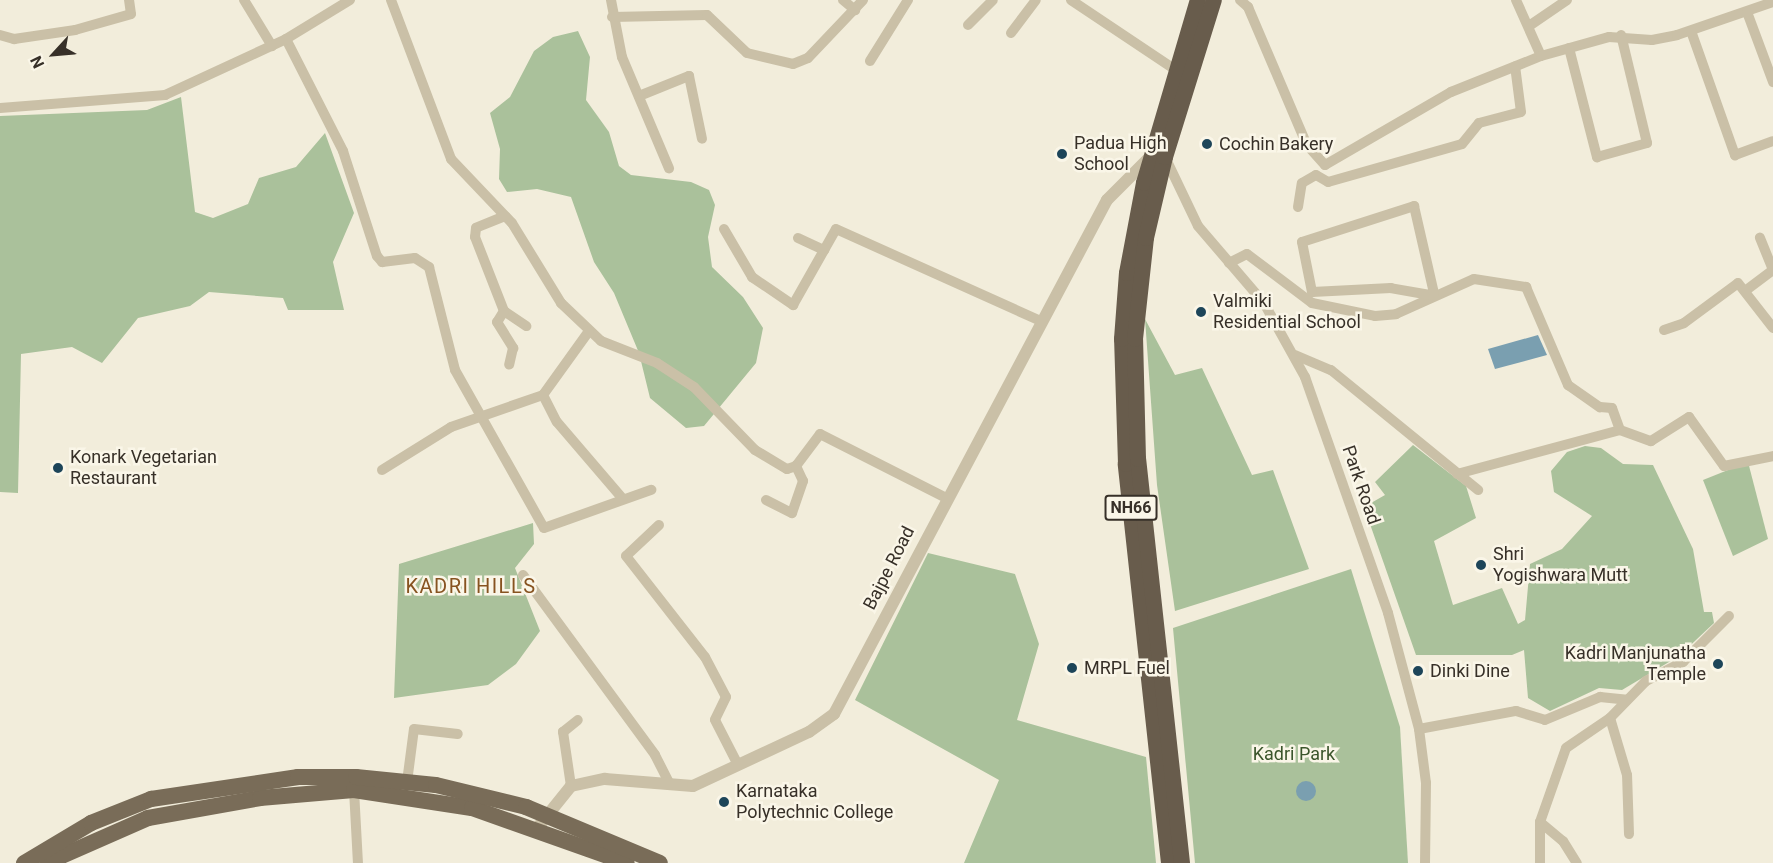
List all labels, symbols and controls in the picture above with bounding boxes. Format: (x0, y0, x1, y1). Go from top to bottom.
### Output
north arrow (24, 24, 84, 84)
text: N (26, 53, 48, 71)
place label: Padua High School (1074, 133, 1167, 176)
place label: Cochin Bakery (1219, 133, 1333, 155)
marker: Cochin Bakery (1200, 137, 1214, 151)
marker: Padua High School (1055, 147, 1069, 161)
place label: Valmiki Residential School (1213, 291, 1361, 334)
marker: Valmiki Residential School (1194, 305, 1208, 319)
street label: Park Road (1337, 443, 1385, 527)
place label: Konark Vegetarian Restaurant (70, 447, 217, 490)
marker: Konark Vegetarian Restaurant (51, 461, 65, 475)
road number: NH66 (1104, 495, 1158, 521)
street label: Bajpe Road (859, 523, 919, 613)
place label: Shri Yogishwara Mutt (1493, 544, 1628, 586)
marker: Shri Yogishwara Mutt (1474, 558, 1488, 572)
district label: KADRI HILLS (405, 574, 537, 598)
place label: Kadri Manjunatha Temple (1565, 643, 1706, 686)
place label: MRPL Fuel (1084, 657, 1170, 679)
marker: Kadri Manjunatha Temple (1711, 657, 1725, 671)
place label: Dinki Dine (1430, 660, 1510, 682)
marker: MRPL Fuel (1065, 661, 1079, 675)
marker: Dinki Dine (1411, 664, 1425, 678)
park label: Kadri Park (1253, 743, 1335, 765)
place label: Karnataka Polytechnic College (736, 781, 893, 824)
marker: Karnataka Polytechnic College (717, 795, 731, 809)

